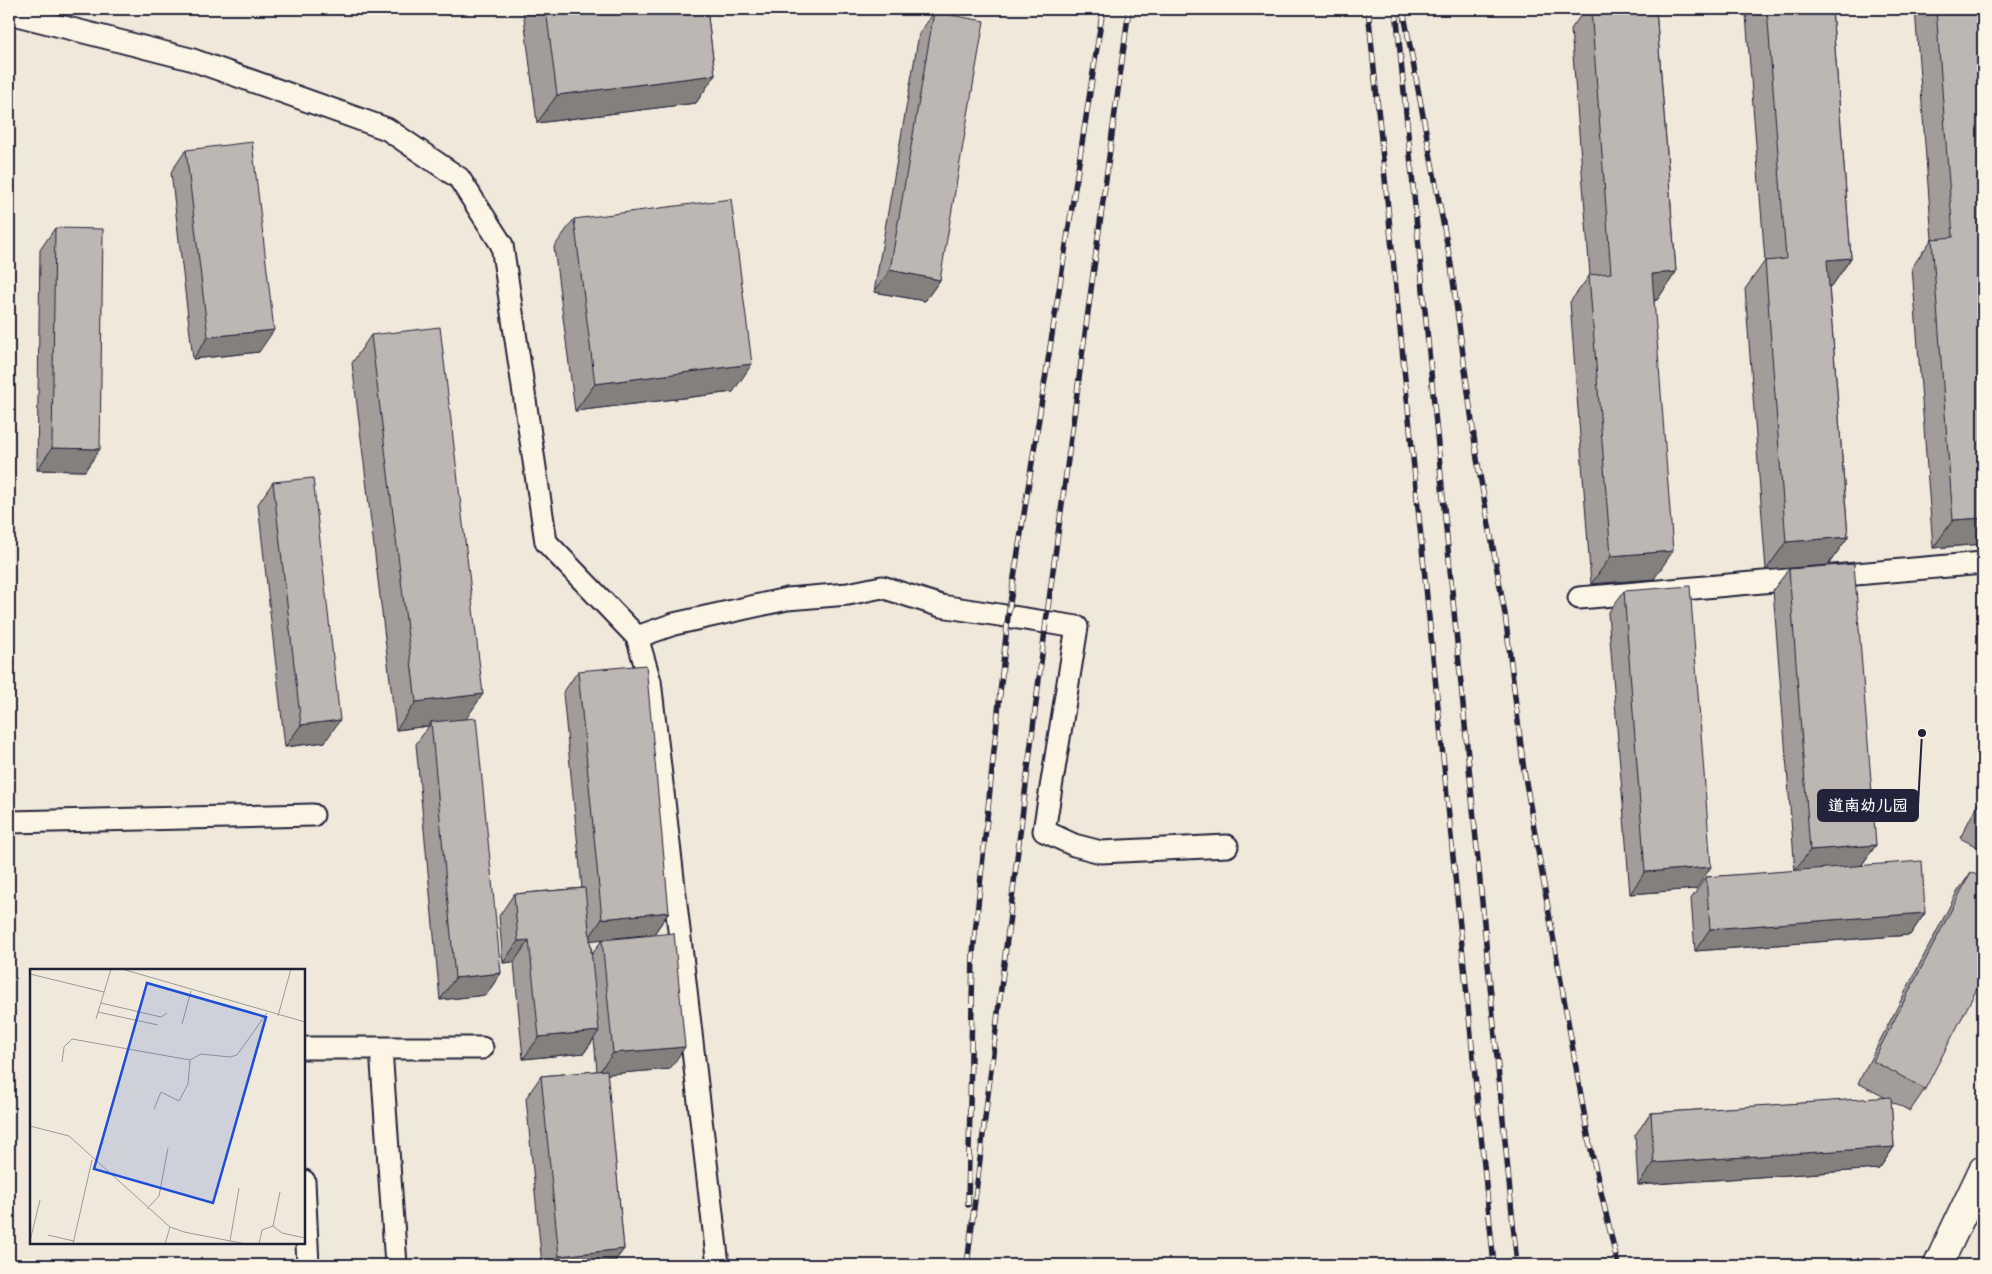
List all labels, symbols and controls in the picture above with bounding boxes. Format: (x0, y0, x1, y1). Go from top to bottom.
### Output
callout: 道南幼儿园 (1818, 790, 1918, 821)
text: 道南幼儿园 (1828, 794, 1908, 819)
inset map (30, 969, 305, 1244)

